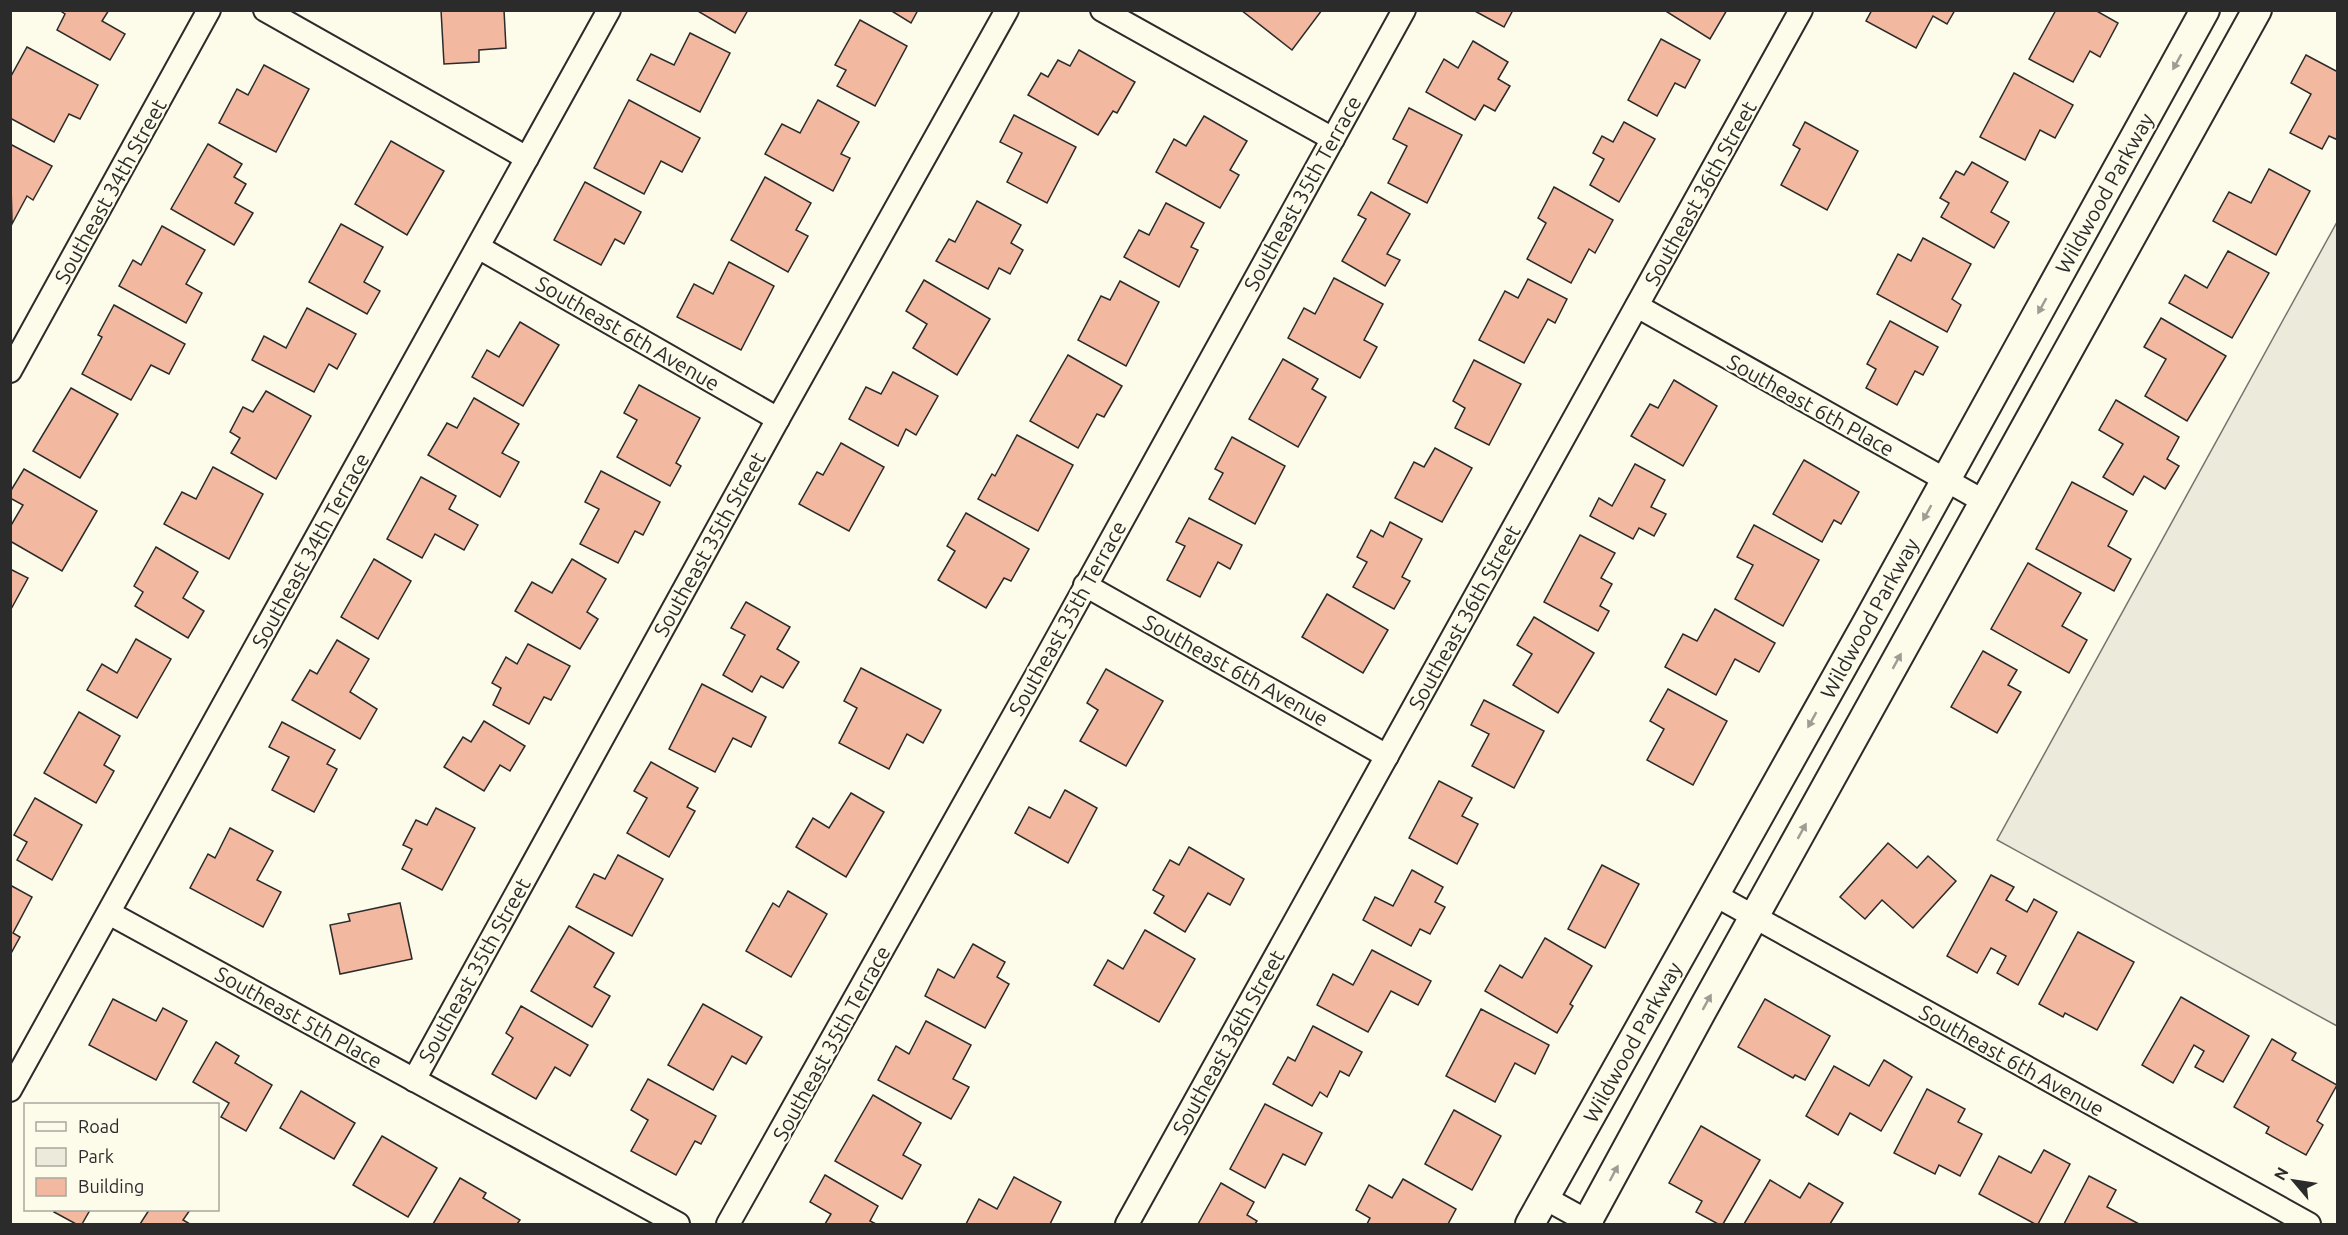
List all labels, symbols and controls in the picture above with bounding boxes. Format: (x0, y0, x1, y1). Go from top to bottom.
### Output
one-way arrow (2172, 53, 2182, 70)
street label: Southeast 35th Terrace (1238, 91, 1366, 295)
street label: Southeast 34th Street (49, 94, 171, 288)
street label: Southeast 36th Street (1639, 96, 1761, 290)
street label: Wildwood Parkway (2050, 109, 2158, 277)
street label: Southeast 6th Avenue (532, 271, 724, 395)
one-way arrow (2037, 298, 2047, 315)
street label: Southeast 6th Place (1723, 349, 1899, 461)
street label: Southeast 35th Street (648, 447, 770, 641)
street label: Southeast 34th Terrace (246, 448, 374, 652)
one-way arrow (1922, 505, 1932, 522)
street label: Southeast 35th Terrace (1003, 516, 1131, 720)
street label: Southeast 36th Street (1403, 520, 1525, 714)
street label: Wildwood Parkway (1815, 534, 1923, 702)
street label: Southeast 6th Avenue (1139, 609, 1333, 731)
one-way arrow (1892, 652, 1902, 669)
one-way arrow (1807, 712, 1817, 729)
one-way arrow (1797, 823, 1807, 840)
street label: Southeast 35th Street (413, 873, 535, 1067)
street label: Southeast 35th Terrace (767, 941, 895, 1145)
street label: Southeast 36th Street (1167, 945, 1289, 1139)
street label: Wildwood Parkway (1578, 958, 1686, 1126)
street label: Southeast 5th Place (211, 961, 387, 1073)
one-way arrow (1702, 993, 1712, 1010)
street label: Southeast 6th Avenue (1915, 999, 2109, 1121)
legend (24, 1103, 219, 1211)
text: Road (78, 1116, 120, 1136)
text: Park (78, 1146, 114, 1166)
north arrow (2264, 1151, 2324, 1211)
one-way arrow (1609, 1164, 1619, 1181)
text: N (2270, 1164, 2292, 1183)
text: Building (78, 1176, 144, 1196)

